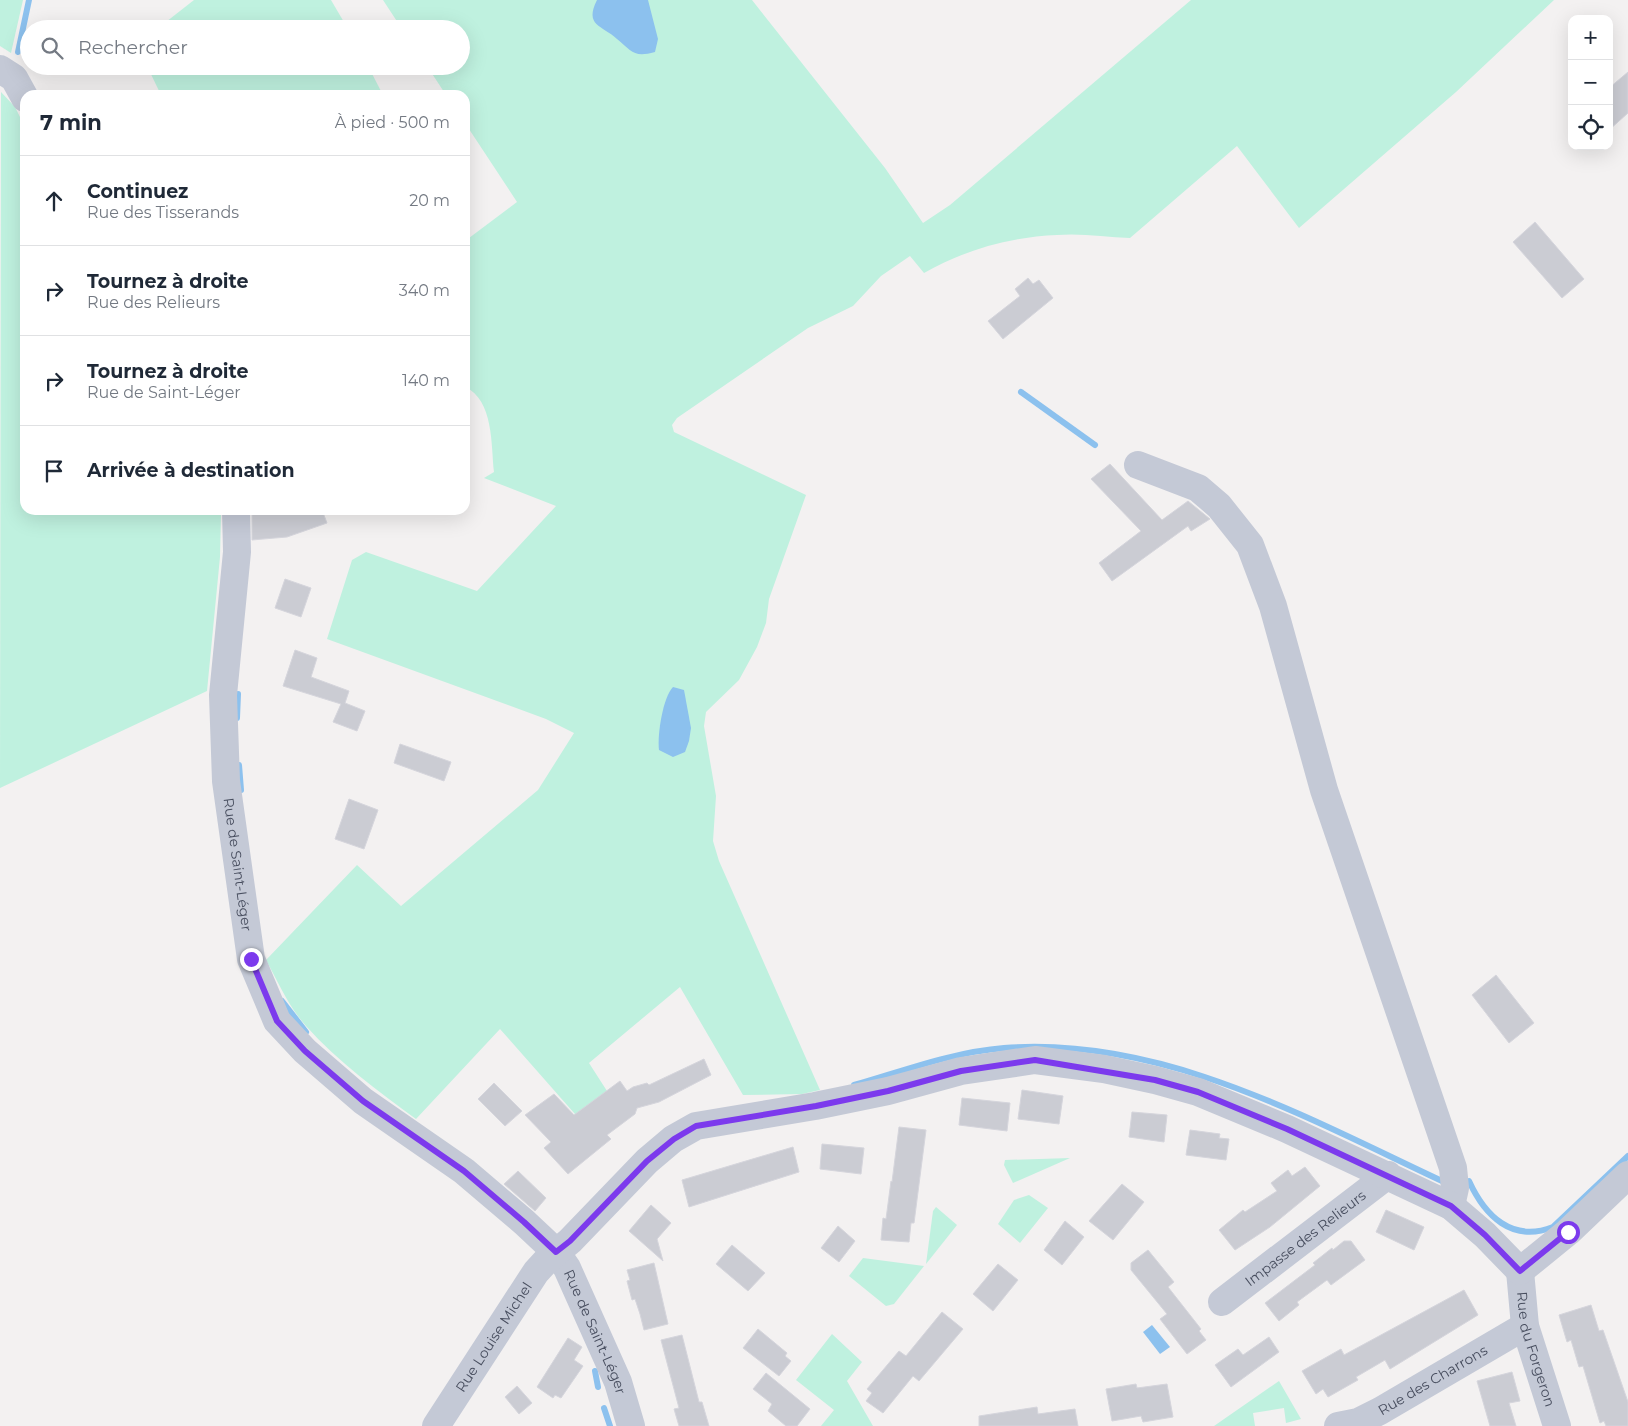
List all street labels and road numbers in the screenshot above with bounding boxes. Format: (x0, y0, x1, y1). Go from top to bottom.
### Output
street label: Rue de Saint-Léger (219, 797, 256, 933)
street label: Impasse des Relieurs (1241, 1186, 1370, 1290)
street label: Rue de Saint-Léger (560, 1267, 630, 1397)
street label: Rue Louise Michel (451, 1279, 536, 1395)
street label: Rue du Forgeron (1513, 1291, 1559, 1409)
street label: Rue des Charrons (1375, 1341, 1491, 1419)

